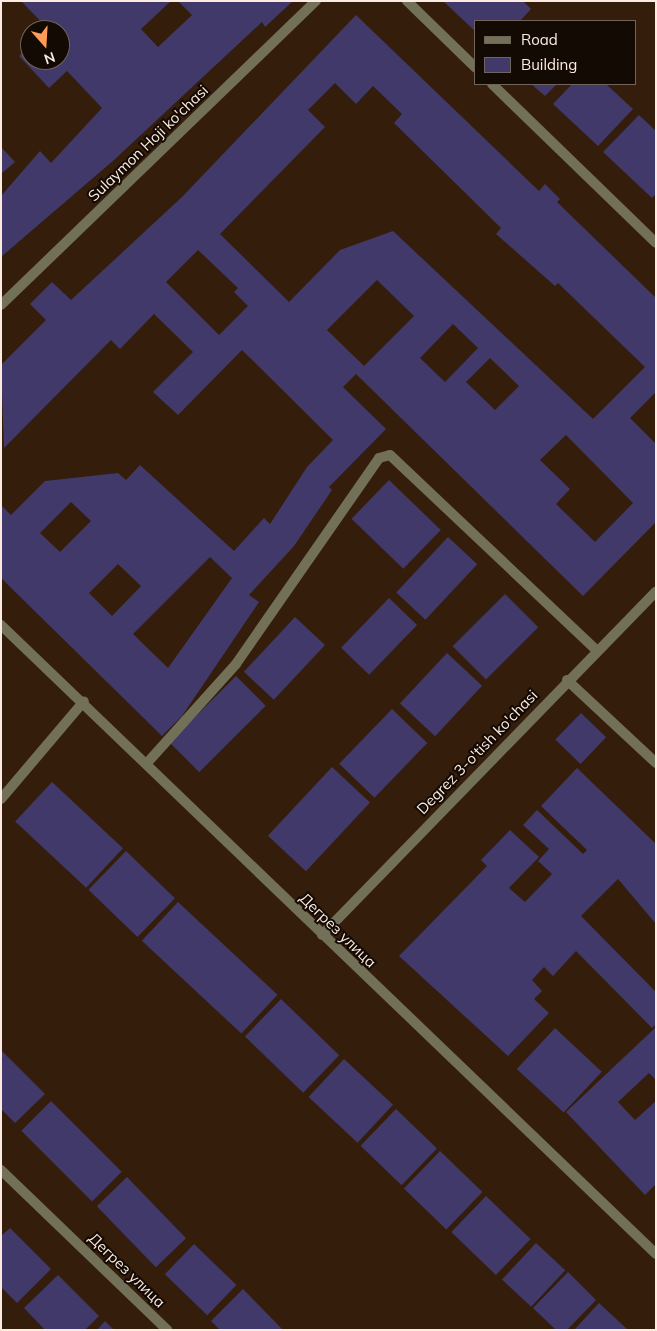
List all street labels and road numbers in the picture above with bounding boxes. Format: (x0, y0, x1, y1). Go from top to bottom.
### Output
street label: Sulaymon Hoji ko'chasi (84, 81, 212, 205)
street label: Degrez 3-o'tish ko'chasi (413, 686, 541, 818)
street label: Дегрез улица (296, 889, 380, 971)
street label: Дегрез улица (85, 1229, 169, 1311)

